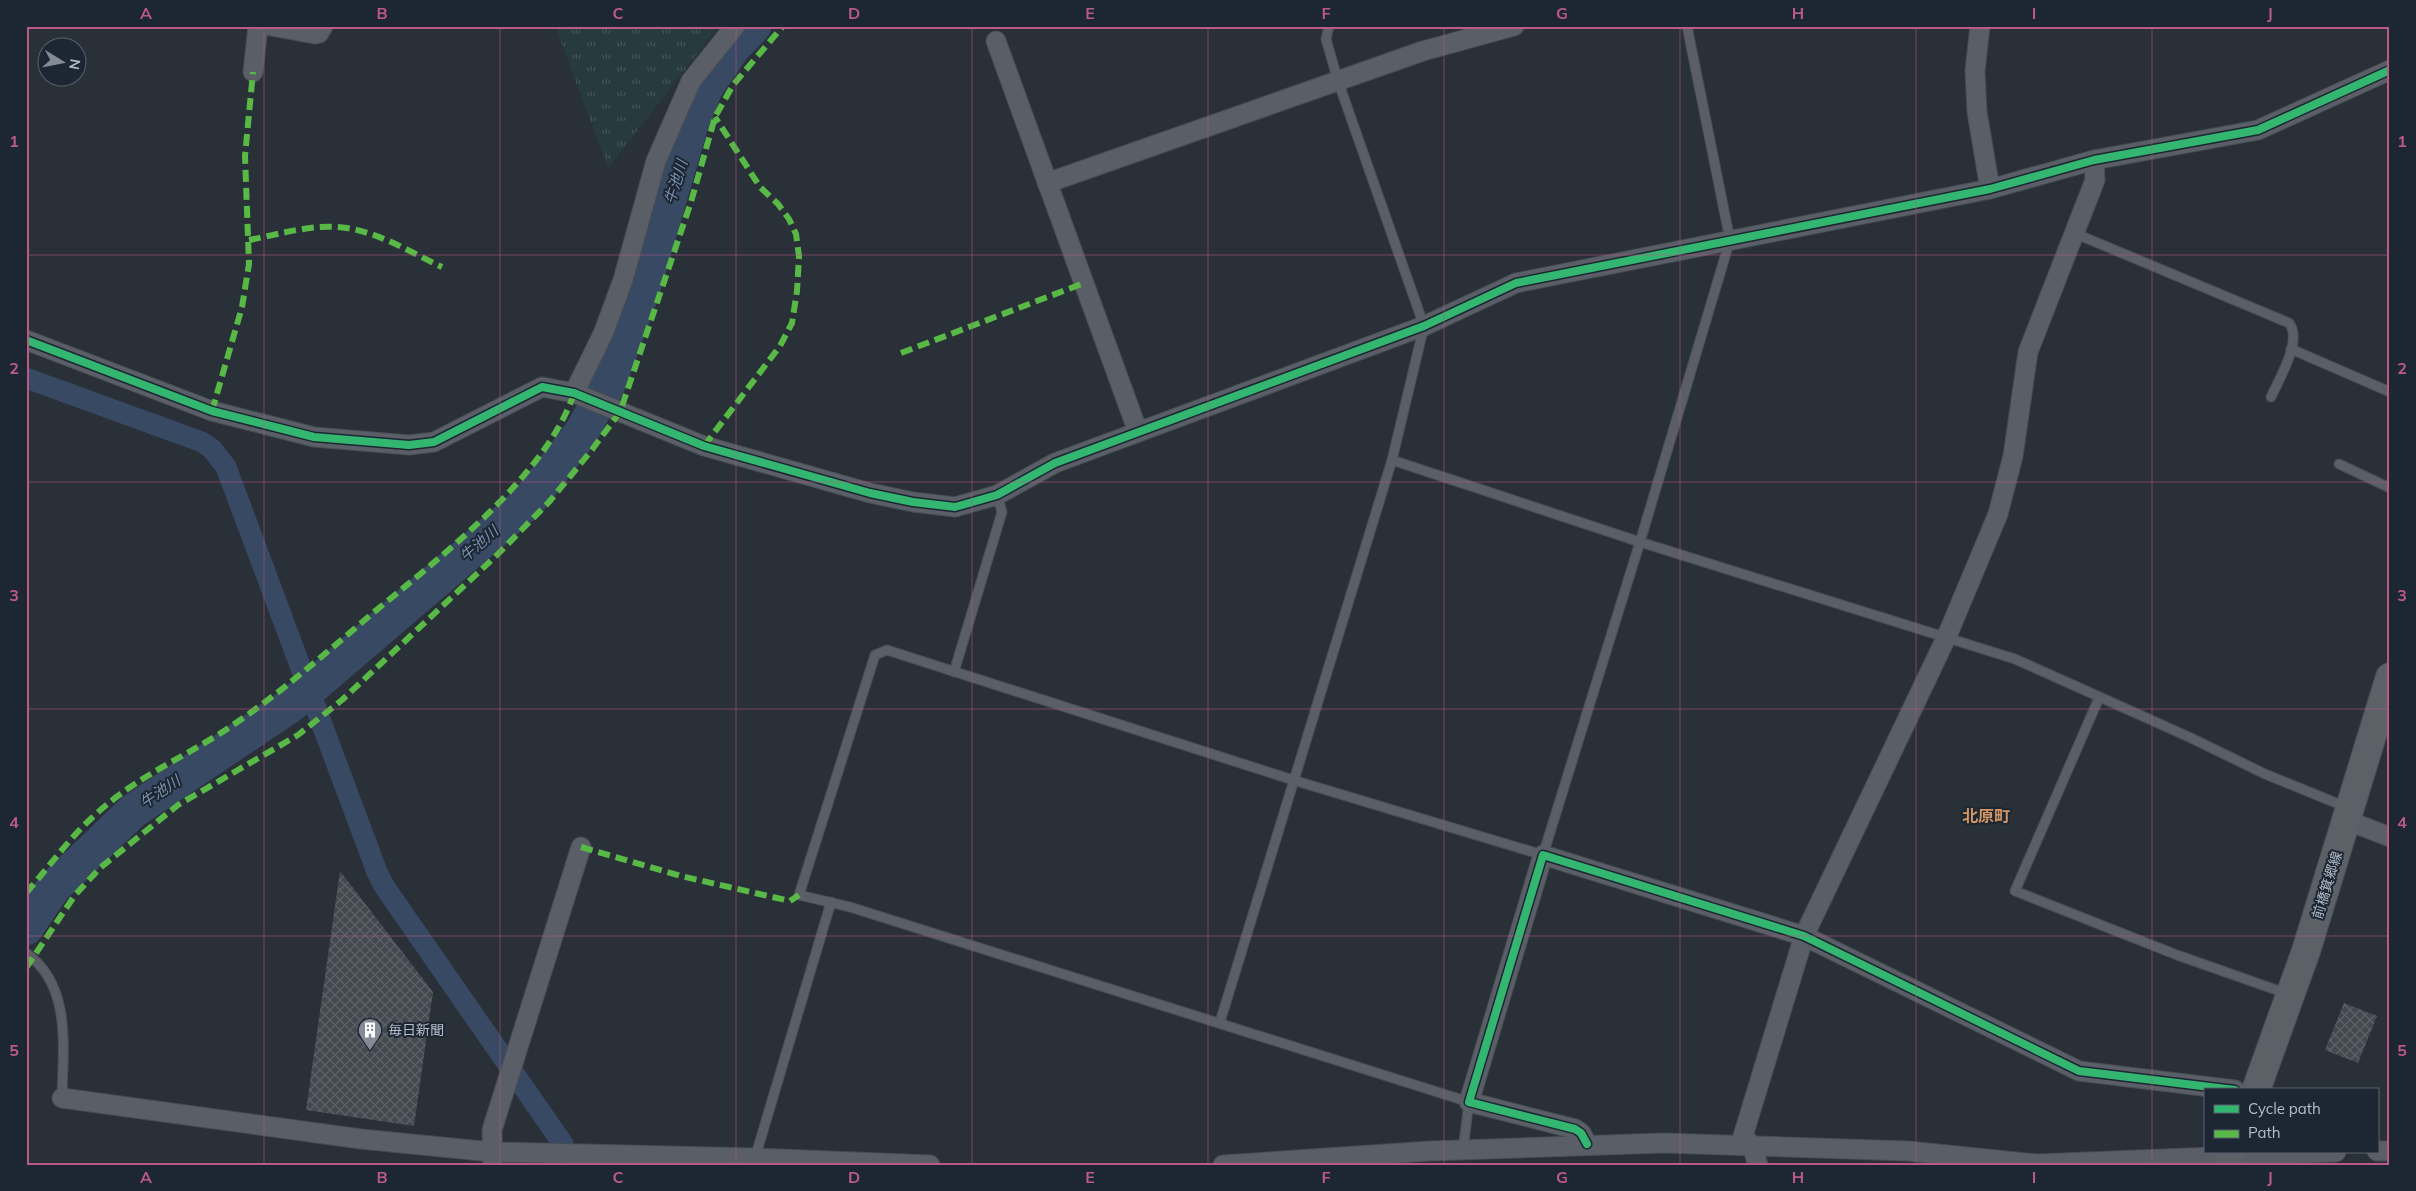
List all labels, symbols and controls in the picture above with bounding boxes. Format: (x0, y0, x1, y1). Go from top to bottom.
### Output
text: A (140, 3, 152, 23)
text: B (376, 3, 388, 23)
text: C (613, 3, 624, 23)
text: D (848, 3, 860, 23)
text: E (1085, 3, 1095, 23)
text: F (1321, 3, 1331, 23)
text: G (1556, 3, 1568, 23)
text: H (1792, 3, 1804, 23)
text: I (2032, 3, 2036, 23)
text: J (2267, 3, 2273, 23)
north arrow (38, 38, 88, 88)
text: N (65, 57, 85, 71)
text: 1 (9, 131, 19, 151)
text: 1 (2397, 131, 2407, 151)
water label: 牛池川 (660, 156, 692, 206)
text: 2 (9, 358, 19, 378)
text: 2 (2397, 358, 2407, 378)
water label: 牛池川 (455, 520, 503, 566)
text: 3 (9, 585, 19, 605)
text: 3 (2397, 585, 2407, 605)
water label: 牛池川 (136, 770, 185, 812)
district label: 北原町 (1962, 806, 2010, 826)
text: 4 (9, 812, 19, 832)
text: 4 (2397, 812, 2407, 832)
street label: 前橋箕郷線 (2308, 849, 2346, 921)
building icon: 毎日新聞 (357, 1017, 383, 1051)
place label: 毎日新聞 (388, 1021, 444, 1039)
text: 5 (9, 1040, 19, 1060)
text: 5 (2397, 1040, 2407, 1060)
legend (2204, 1088, 2378, 1154)
text: Cycle path (2248, 1099, 2321, 1118)
text: Path (2248, 1123, 2280, 1142)
text: A (140, 1167, 152, 1187)
text: B (376, 1167, 388, 1187)
text: C (613, 1167, 624, 1187)
text: D (848, 1167, 860, 1187)
text: E (1085, 1167, 1095, 1187)
text: F (1321, 1167, 1331, 1187)
text: G (1556, 1167, 1568, 1187)
text: H (1792, 1167, 1804, 1187)
text: I (2032, 1167, 2036, 1187)
text: J (2267, 1167, 2273, 1187)

